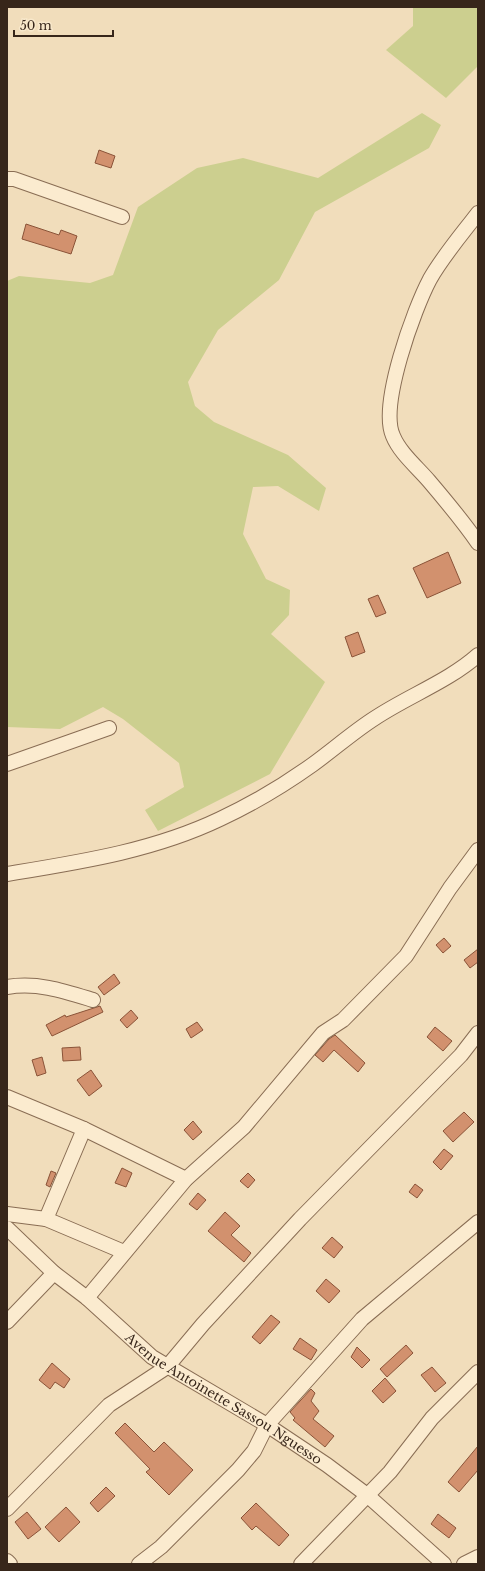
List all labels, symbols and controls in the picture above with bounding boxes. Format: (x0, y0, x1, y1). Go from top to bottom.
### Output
scale bar (14, 12, 113, 38)
text: 50 m (20, 18, 52, 33)
street label: Avenue Antoinette Sassou Nguesso (121, 1328, 326, 1468)

